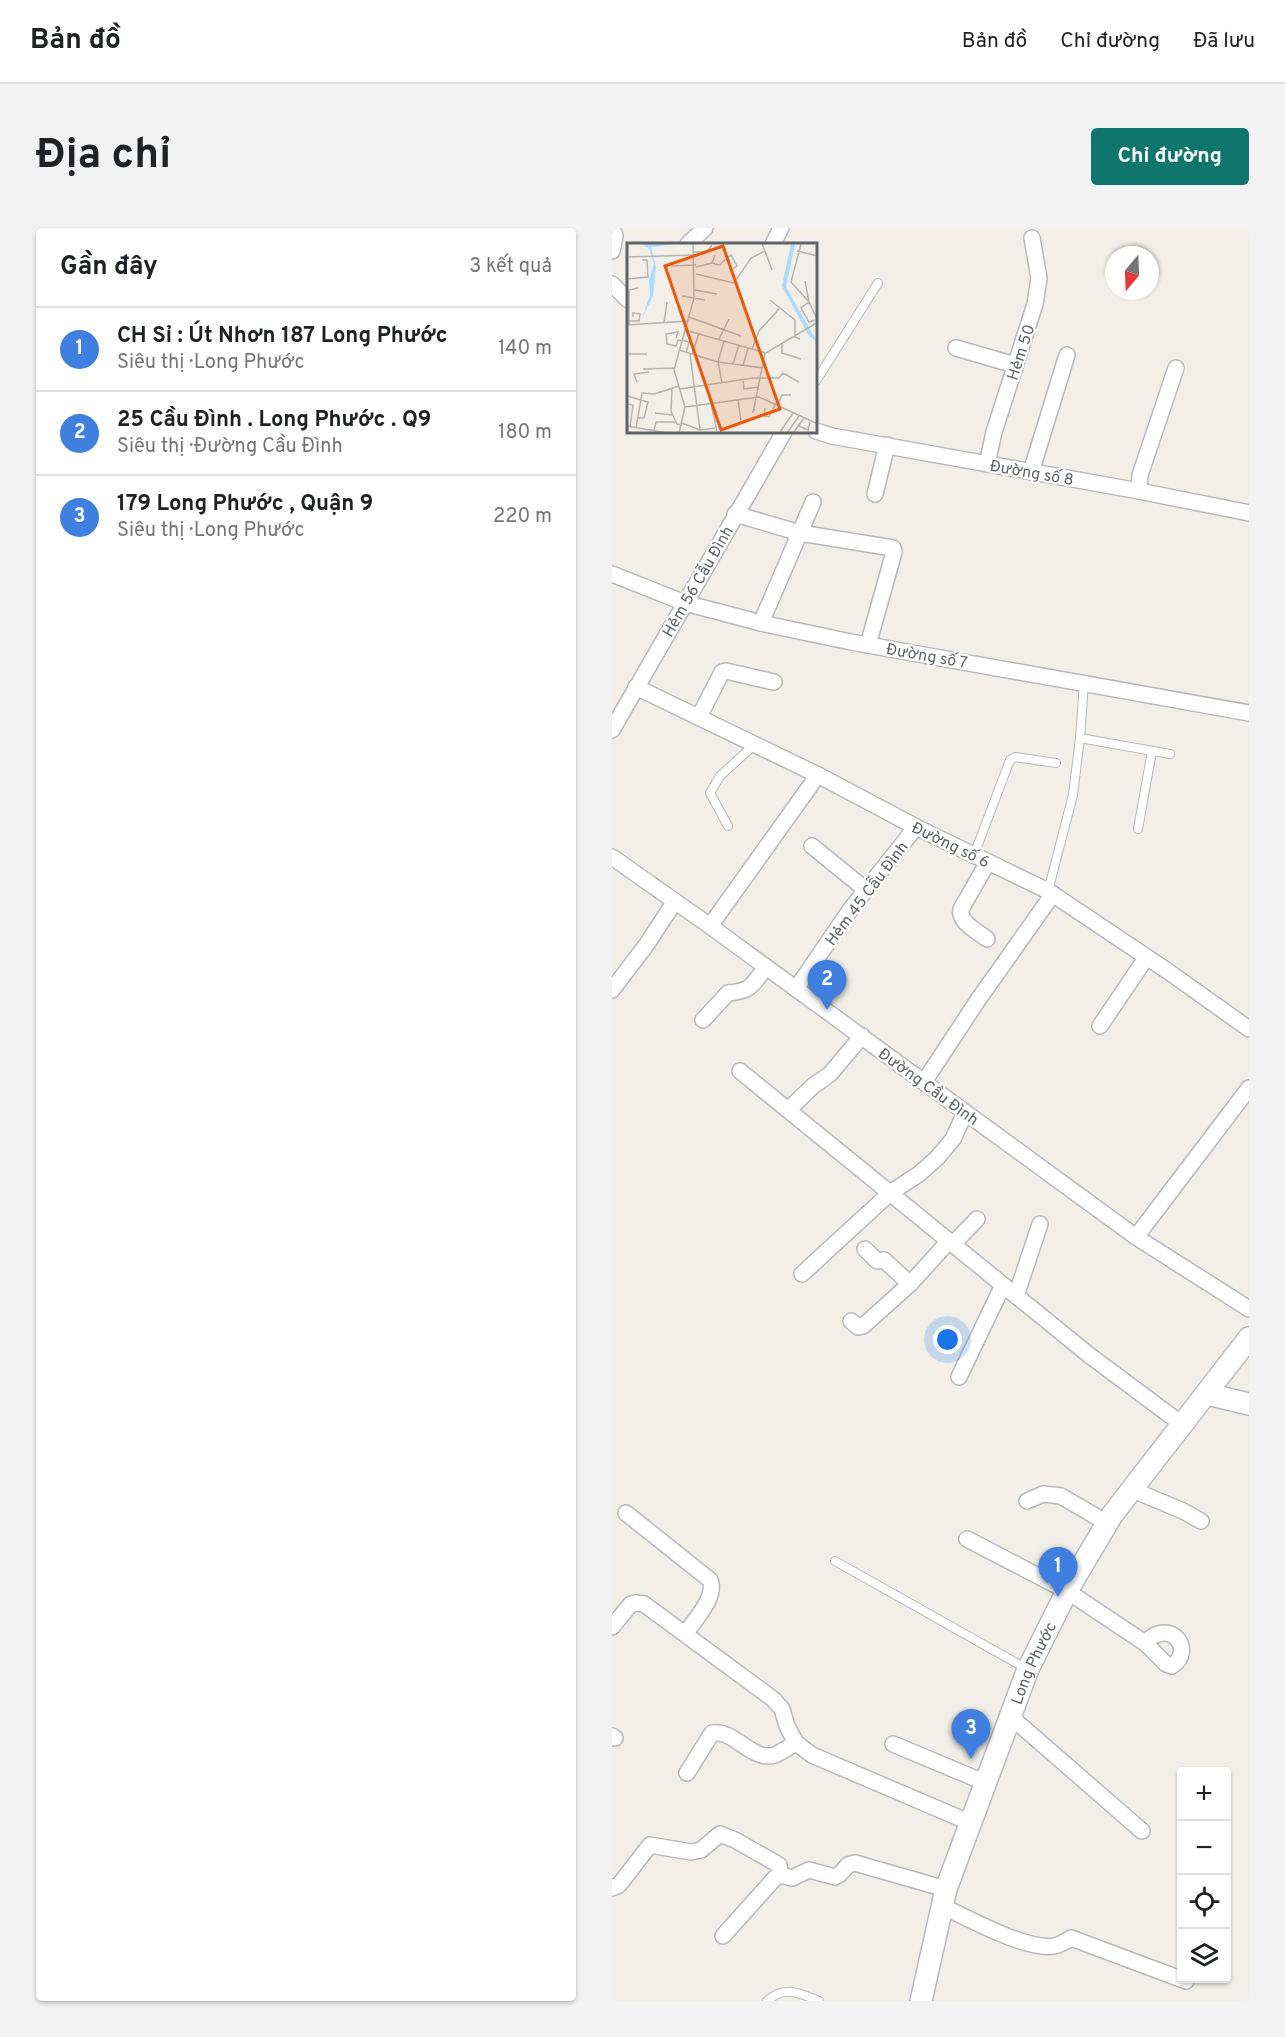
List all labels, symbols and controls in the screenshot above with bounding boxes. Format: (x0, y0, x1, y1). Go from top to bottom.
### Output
text: Bản đồ (30, 23, 121, 59)
text: Bản đồ (962, 28, 1027, 55)
text: Chỉ đường (1060, 28, 1160, 55)
text: Đã lưu (1193, 28, 1255, 55)
button: Chỉ đường (1091, 128, 1249, 185)
text: Địa chỉ (36, 130, 171, 183)
inset map (627, 243, 818, 434)
north arrow (1105, 246, 1159, 300)
text: Gần đây (60, 251, 158, 284)
text: 3 kết quả (469, 254, 552, 280)
street label: Hẻm 50 (1004, 322, 1040, 383)
text: CH Sỉ : Út Nhơn 187 Long Phước (117, 323, 448, 350)
text: 1 (76, 336, 84, 362)
text: 140 m (498, 336, 552, 362)
text: Siêu thị · Long Phước (117, 350, 304, 376)
text: 25 Cầu Đình . Long Phước . Q9 (117, 407, 431, 434)
text: 2 (73, 420, 86, 446)
text: 180 m (498, 420, 552, 446)
text: Siêu thị · Đường Cầu Đình (117, 434, 343, 460)
street label: Đường số 8 (988, 456, 1075, 491)
text: 179 Long Phước , Quận 9 (117, 491, 373, 518)
text: 3 (74, 504, 86, 530)
text: 220 m (493, 504, 552, 530)
text: Siêu thị · Long Phước (117, 518, 304, 544)
street label: Hẻm 56 Cẫu Đình (657, 522, 739, 641)
street label: Đường số 7 (884, 639, 969, 674)
street label: Đường số 6 (908, 817, 993, 873)
street label: Hẻm 45 Cẫu Đình (820, 837, 913, 950)
pin: 2 (808, 960, 846, 1010)
street label: Đường Cầu Đình (874, 1044, 983, 1131)
your location (933, 1325, 962, 1354)
pin: 1 (1038, 1548, 1078, 1597)
street label: Long Phước (1008, 1619, 1062, 1708)
pin: 3 (952, 1710, 990, 1759)
map controls (1177, 1767, 1231, 1983)
button: + (1177, 1767, 1231, 1821)
button: − (1177, 1821, 1231, 1875)
button: locate (1177, 1875, 1231, 1929)
button: layers (1177, 1929, 1231, 1983)

